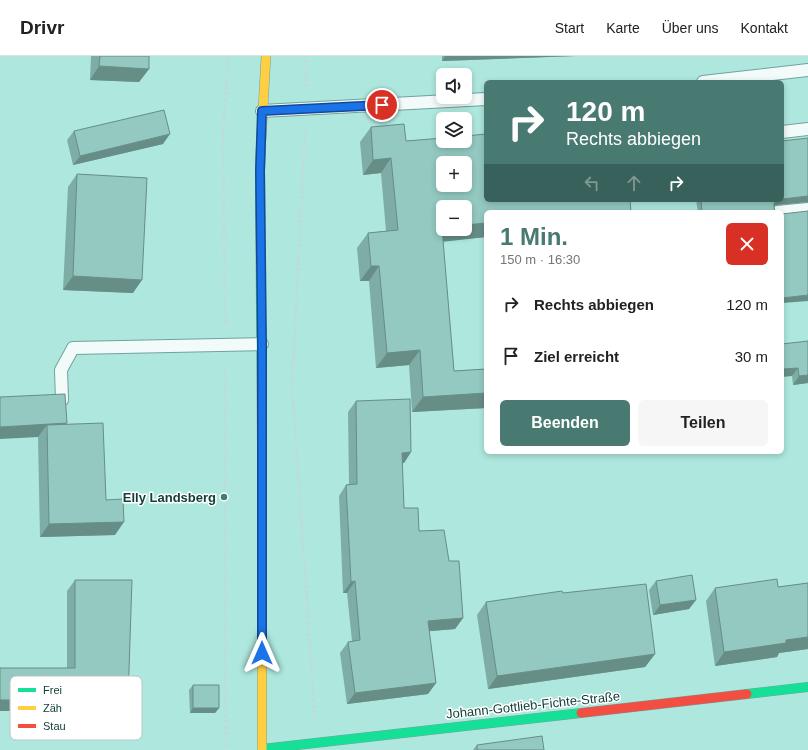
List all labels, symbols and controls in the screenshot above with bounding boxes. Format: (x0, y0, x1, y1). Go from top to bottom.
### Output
text: Drivr (20, 17, 64, 38)
text: Start (555, 20, 584, 36)
text: Karte (606, 20, 640, 36)
text: Über uns (662, 20, 719, 36)
text: Kontakt (741, 20, 788, 36)
map controls (436, 68, 472, 236)
button: sound (436, 68, 472, 104)
pin (365, 88, 399, 122)
icon: arrive (371, 94, 393, 116)
icon: right (500, 96, 552, 148)
text: 120 m (566, 96, 645, 127)
button: layers (436, 112, 472, 148)
text: Rechts abbiegen (566, 129, 701, 149)
button: + (436, 156, 472, 192)
icon: left (581, 172, 603, 194)
icon: ahead (623, 172, 645, 194)
icon: right (665, 172, 687, 194)
button: − (436, 200, 472, 236)
text: 1 Min. (500, 223, 568, 250)
button: close (726, 223, 768, 265)
text: 150 m · 16:30 (500, 252, 580, 267)
icon: right (500, 293, 522, 315)
text: Rechts abbiegen (534, 296, 654, 313)
text: 120 m (726, 296, 768, 313)
icon: arrive (500, 345, 522, 367)
text: Ziel erreicht (534, 348, 619, 365)
text: 30 m (735, 348, 768, 365)
button: Beenden (500, 400, 630, 446)
button: Teilen (638, 400, 768, 446)
place label: Elly Landsberg (123, 490, 216, 505)
marker: Elly Landsberg (219, 492, 229, 502)
position arrow (241, 632, 283, 674)
legend (10, 676, 142, 740)
text: Frei (43, 684, 62, 696)
street label: Johann-Gottlieb-Fichte-Straße (445, 688, 621, 722)
text: Zäh (43, 702, 62, 714)
text: Stau (43, 720, 66, 732)

